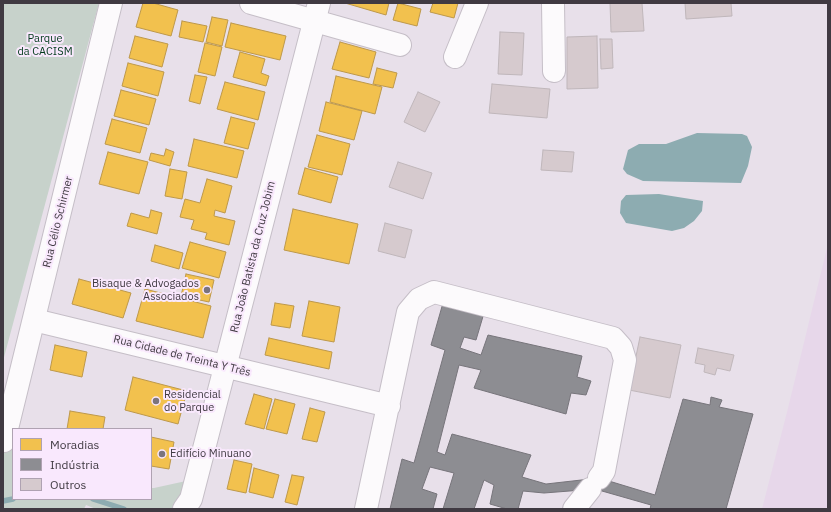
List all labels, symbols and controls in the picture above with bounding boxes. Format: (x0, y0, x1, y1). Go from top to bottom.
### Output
park label: Parque da CACISM (17, 32, 73, 58)
street label: Rua Célio Schirmer (40, 175, 76, 269)
street label: Rua João Batista da Cruz Jobim (228, 180, 278, 334)
place label: Bisaque & Advogados Associados (92, 277, 199, 303)
marker: Bisaque & Advogados Associados (202, 285, 212, 295)
street label: Rua Cidade de Treinta Y Três (112, 333, 252, 379)
place label: Residencial do Parque (164, 388, 221, 414)
marker: Residencial do Parque (151, 396, 161, 406)
legend (12, 428, 152, 500)
text: Moradias (50, 437, 99, 452)
place label: Edifício Minuano (170, 447, 251, 461)
marker: Edifício Minuano (157, 449, 167, 459)
text: Indústria (50, 457, 99, 472)
text: Outros (50, 477, 86, 492)

